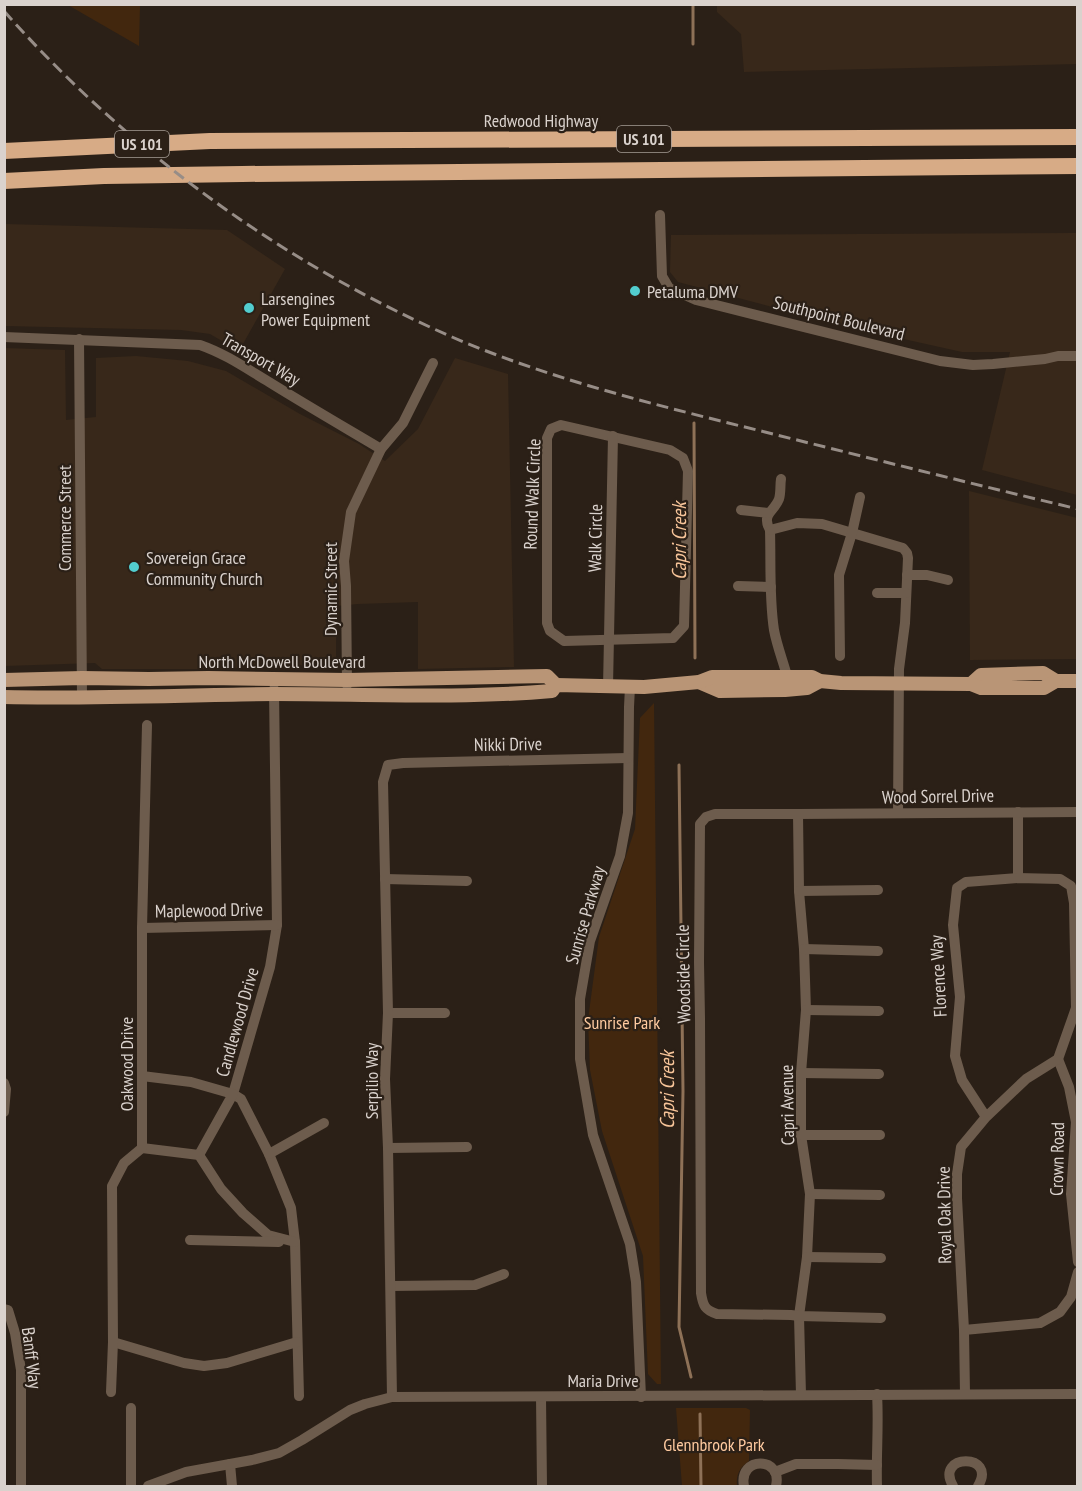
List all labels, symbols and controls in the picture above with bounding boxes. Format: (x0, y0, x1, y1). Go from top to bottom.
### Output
street label: Redwood Highway (484, 109, 599, 132)
road number: US 101 (617, 126, 671, 152)
road number: US 101 (115, 131, 169, 157)
place label: Petaluma DMV (647, 280, 739, 303)
marker: Petaluma DMV (628, 284, 642, 298)
place label: Larsengines Power Equipment (261, 287, 370, 331)
street label: Southpoint Boulevard (771, 291, 907, 345)
marker: Larsengines Power Equipment (242, 301, 256, 315)
street label: Transport Way (217, 327, 305, 391)
street label: Round Walk Circle (519, 438, 545, 550)
street label: Commerce Street (53, 465, 76, 571)
water label: Capri Creek (666, 500, 692, 580)
street label: Walk Circle (583, 504, 607, 572)
street label: Dynamic Street (319, 542, 342, 636)
place label: Sovereign Grace Community Church (146, 546, 263, 590)
marker: Sovereign Grace Community Church (127, 560, 141, 574)
street label: North McDowell Boulevard (199, 650, 365, 673)
street label: Nikki Drive (474, 732, 542, 756)
street label: Wood Sorrel Drive (882, 784, 994, 808)
street label: Sunrise Parkway (560, 863, 610, 967)
street label: Maplewood Drive (155, 898, 263, 922)
street label: Woodside Circle (671, 924, 695, 1024)
street label: Florence Way (924, 934, 952, 1018)
street label: Candlewood Drive (210, 965, 264, 1079)
park label: Sunrise Park (584, 1011, 660, 1034)
street label: Oakwood Drive (115, 1017, 138, 1111)
street label: Serpilio Way (360, 1042, 383, 1119)
water label: Capri Creek (654, 1049, 680, 1129)
street label: Capri Avenue (775, 1064, 799, 1146)
street label: Crown Road (1045, 1122, 1069, 1196)
street label: Royal Oak Drive (932, 1166, 956, 1264)
street label: Banff Way (17, 1326, 47, 1390)
street label: Maria Drive (567, 1369, 639, 1392)
park label: Glennbrook Park (663, 1433, 765, 1456)

